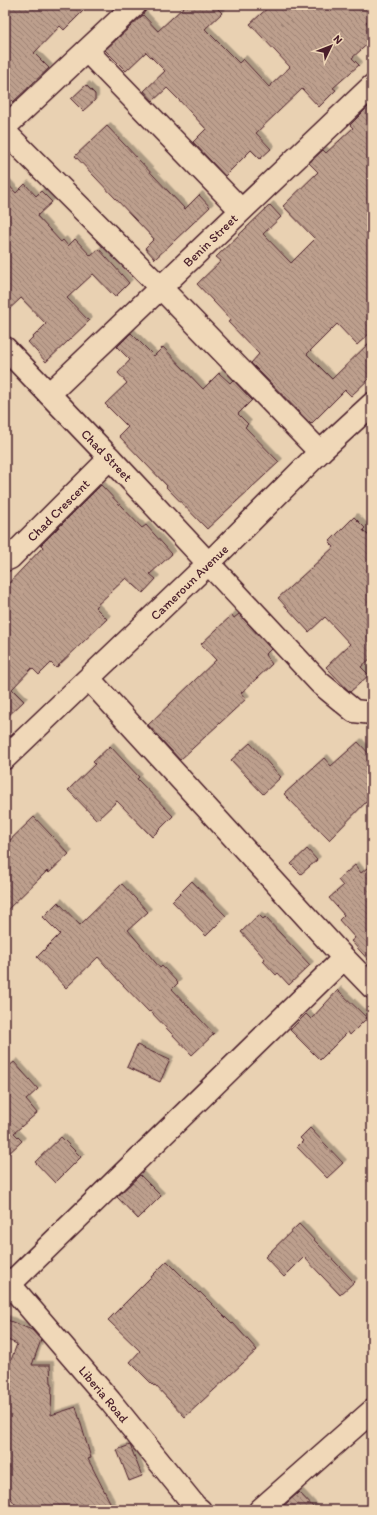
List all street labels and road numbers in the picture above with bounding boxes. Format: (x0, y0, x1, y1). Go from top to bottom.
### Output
street label: Benin Street (180, 211, 241, 270)
street label: Chad Street (78, 426, 135, 485)
street label: Chad Crescent (24, 476, 93, 545)
street label: Cameroun Avenue (147, 542, 231, 623)
street label: Liberia Road (76, 1363, 132, 1426)

